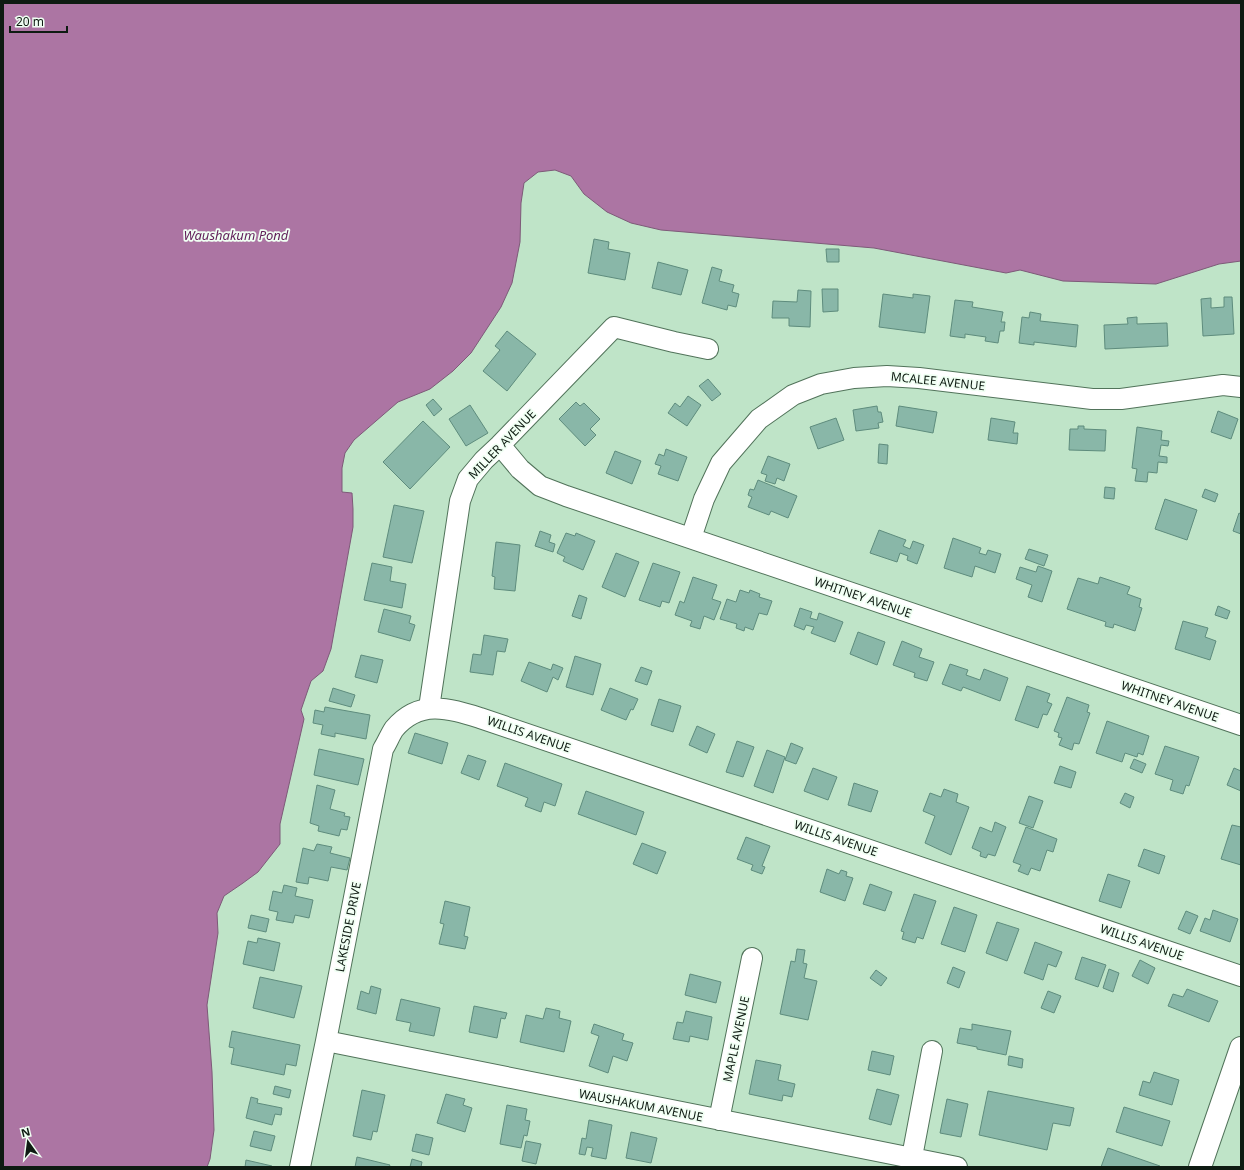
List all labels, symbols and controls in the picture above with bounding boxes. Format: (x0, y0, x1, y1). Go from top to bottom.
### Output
scale bar (10, 8, 67, 34)
text: 20 m (16, 13, 44, 30)
water label: Waushakum Pond (184, 226, 289, 244)
street label: MCALEE AVENUE (890, 368, 986, 394)
street label: MILLER AVENUE (464, 406, 540, 482)
street label: WHITNEY AVENUE (812, 572, 914, 622)
street label: WHITNEY AVENUE (1119, 676, 1221, 726)
street label: WILLIS AVENUE (485, 712, 573, 756)
street label: WILLIS AVENUE (792, 816, 880, 860)
street label: LAKESIDE DRIVE (331, 880, 365, 974)
street label: WILLIS AVENUE (1098, 920, 1186, 964)
street label: MAPLE AVENUE (719, 994, 753, 1084)
street label: WAUSHAKUM AVENUE (577, 1085, 705, 1125)
north arrow (8, 1122, 48, 1162)
text: N (19, 1123, 32, 1140)

